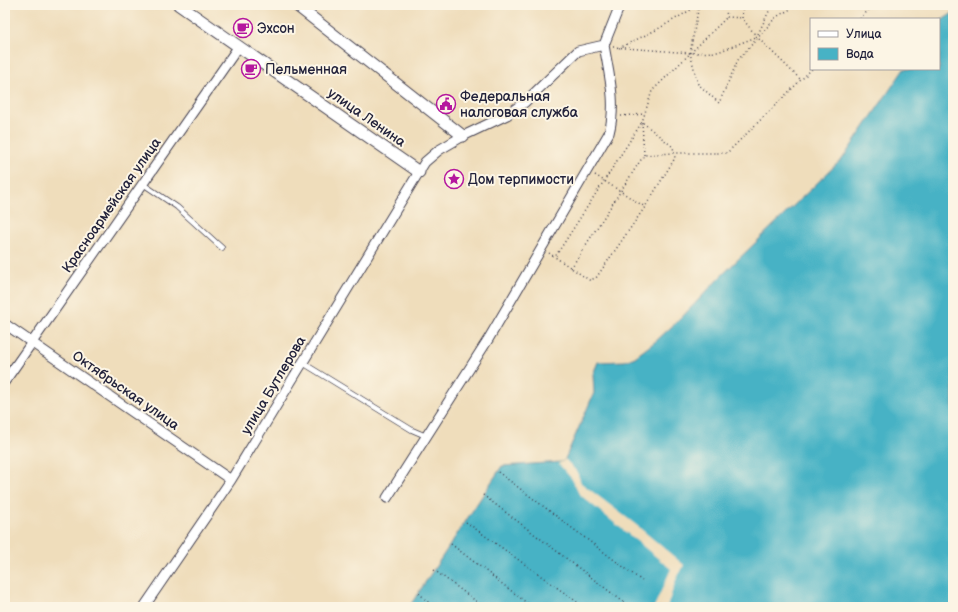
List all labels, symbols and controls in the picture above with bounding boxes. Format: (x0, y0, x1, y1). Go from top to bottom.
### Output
cafe icon: Эхсон (232, 17, 254, 39)
legend (810, 18, 940, 70)
place label: Эхсон (257, 20, 295, 37)
text: Улица (846, 27, 882, 42)
text: Вода (846, 47, 874, 62)
cafe icon: Пельменная (240, 58, 262, 80)
place label: Пельменная (265, 61, 347, 78)
street label: улица Ленина (325, 84, 410, 151)
place label: Федеральная налоговая служба (460, 88, 579, 121)
public building icon: Федеральная налоговая служба (435, 93, 457, 115)
street label: Красноармейская улица (58, 134, 165, 276)
place icon: Дом терпимости (443, 168, 465, 190)
place label: Дом терпимости (468, 171, 574, 188)
street label: улица Бутлерова (237, 332, 310, 438)
street label: Октябрьская улица (69, 347, 183, 434)

